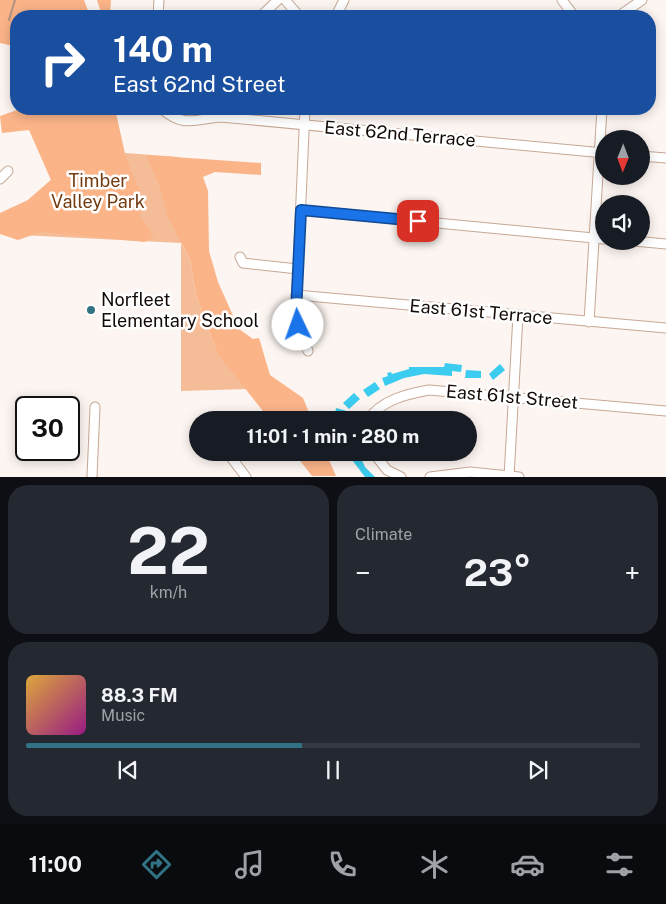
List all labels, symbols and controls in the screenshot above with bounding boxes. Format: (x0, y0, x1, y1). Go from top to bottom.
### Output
text: 140 m (113, 29, 213, 70)
icon: right (30, 30, 95, 95)
text: East 62nd Street (113, 71, 286, 97)
street label: East 62nd Terrace (323, 116, 477, 151)
north arrow (595, 130, 650, 185)
map controls (595, 130, 650, 250)
park label: Timber Valley Park (51, 170, 145, 212)
button: sound (595, 195, 650, 250)
pin (397, 200, 439, 242)
icon: arrive (404, 207, 432, 235)
place label: Norfleet Elementary School (101, 289, 259, 331)
street label: East 61st Terrace (409, 295, 553, 328)
position arrow (271, 298, 323, 350)
marker: Norfleet Elementary School (85, 304, 97, 316)
street label: East 61st Street (445, 380, 579, 413)
speed limit sign: 30 (15, 396, 80, 461)
text: 11:01 · 1 min · 280 m (247, 425, 419, 447)
text: 22 (127, 512, 210, 589)
text: Climate (355, 525, 412, 544)
text: 23° (464, 550, 531, 595)
text: − (355, 556, 371, 589)
text: + (624, 556, 640, 589)
text: km/h (150, 583, 187, 602)
text: 88.3 FM (101, 684, 178, 706)
text: Music (101, 706, 145, 725)
icon: previous (114, 756, 142, 784)
icon: pause (319, 756, 347, 784)
icon: next (524, 756, 552, 784)
icon: directions (139, 847, 174, 882)
icon: music (232, 847, 267, 882)
icon: phone (325, 847, 360, 882)
icon: climate (417, 847, 452, 882)
icon: car (510, 847, 545, 882)
icon: filters (602, 847, 637, 882)
text: 11:00 (29, 851, 82, 877)

